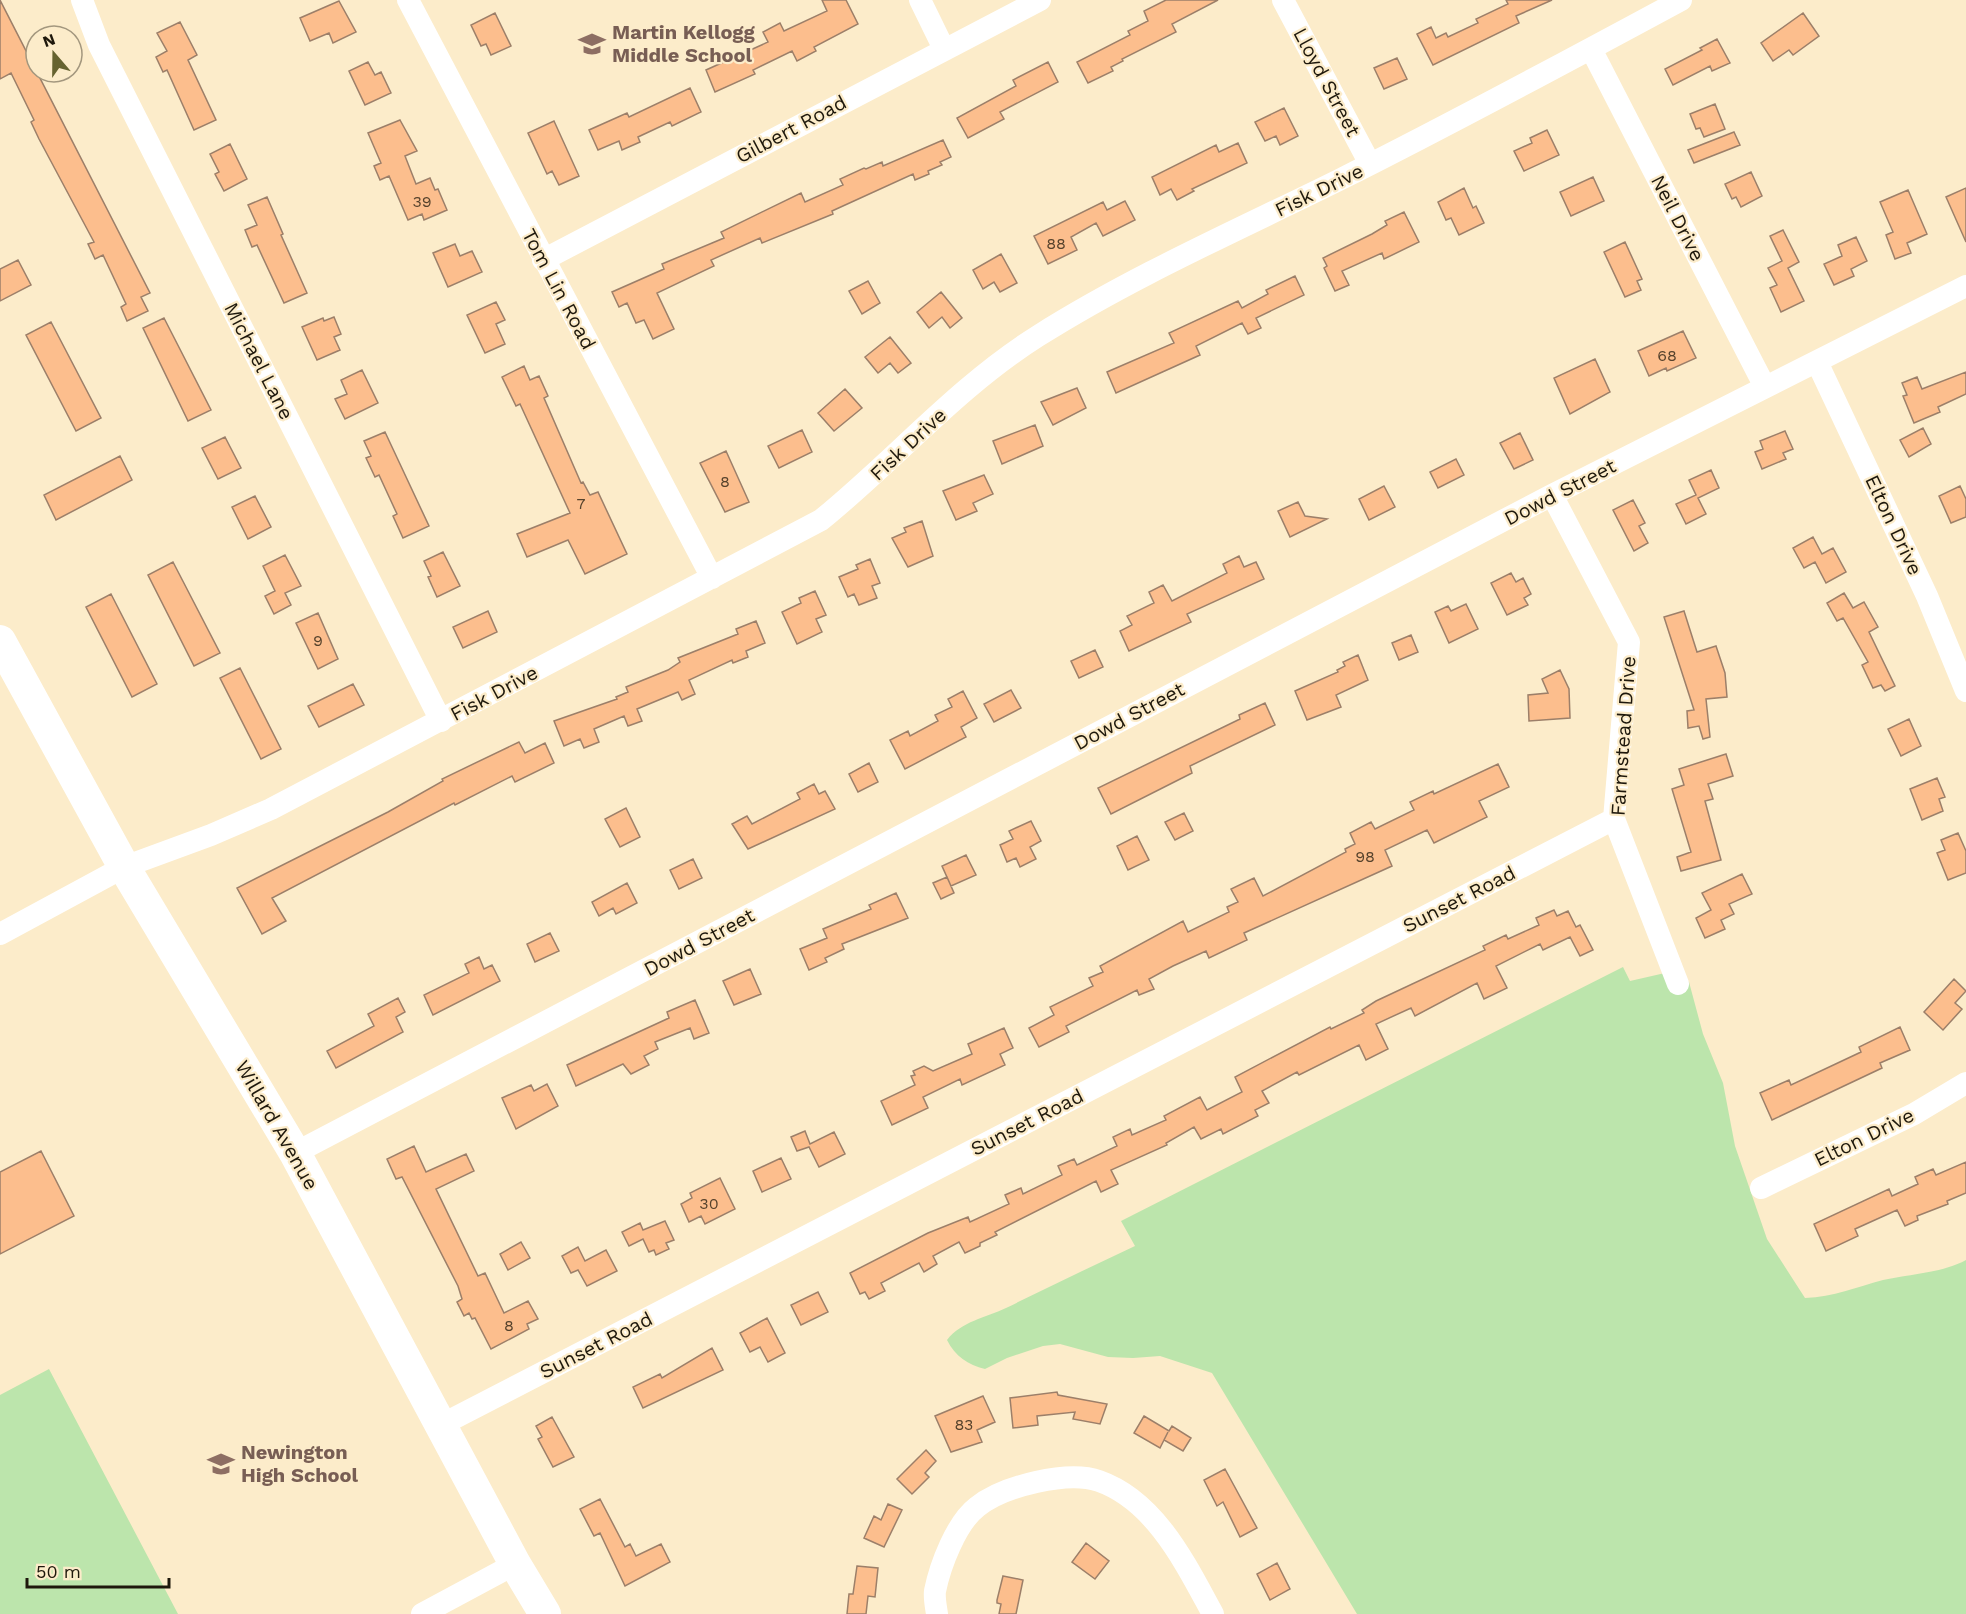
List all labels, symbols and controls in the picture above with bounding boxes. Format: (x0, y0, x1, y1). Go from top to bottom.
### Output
place label: Martin Kellogg Middle School (612, 20, 756, 67)
north arrow (24, 24, 84, 84)
street label: Lloyd Street (1288, 24, 1366, 141)
text: N (40, 29, 58, 51)
school or university icon: Martin Kellogg Middle School (577, 29, 607, 59)
street label: Gilbert Road (732, 90, 850, 168)
street label: Fisk Drive (1271, 158, 1367, 222)
street label: Neil Drive (1646, 171, 1710, 265)
house number: 39 (412, 192, 432, 211)
street label: Tom Lin Road (517, 225, 601, 353)
house number: 88 (1046, 234, 1066, 253)
street label: Michael Lane (219, 298, 299, 424)
house number: 68 (1657, 346, 1677, 365)
street label: Fisk Drive (865, 403, 951, 485)
street label: Dowd Street (1500, 453, 1620, 530)
street label: Elton Drive (1860, 471, 1928, 579)
house number: 8 (720, 472, 730, 491)
house number: 7 (577, 494, 586, 513)
house number: 9 (313, 631, 323, 650)
street label: Farmstead Drive (1605, 655, 1641, 817)
street label: Fisk Drive (446, 660, 542, 726)
street label: Dowd Street (1069, 676, 1189, 755)
house number: 98 (1355, 847, 1375, 866)
street label: Sunset Road (1399, 860, 1519, 938)
street label: Dowd Street (639, 902, 759, 981)
street label: Willard Avenue (230, 1056, 324, 1194)
street label: Sunset Road (967, 1083, 1087, 1161)
street label: Elton Drive (1810, 1103, 1918, 1171)
house number: 30 (699, 1194, 719, 1213)
street label: Sunset Road (536, 1306, 656, 1384)
house number: 8 (504, 1316, 514, 1335)
house number: 83 (955, 1415, 973, 1434)
place label: Newington High School (241, 1440, 359, 1487)
school or university icon: Newington High School (206, 1449, 236, 1479)
scale bar (27, 1551, 170, 1589)
text: 50 m (36, 1561, 81, 1582)

